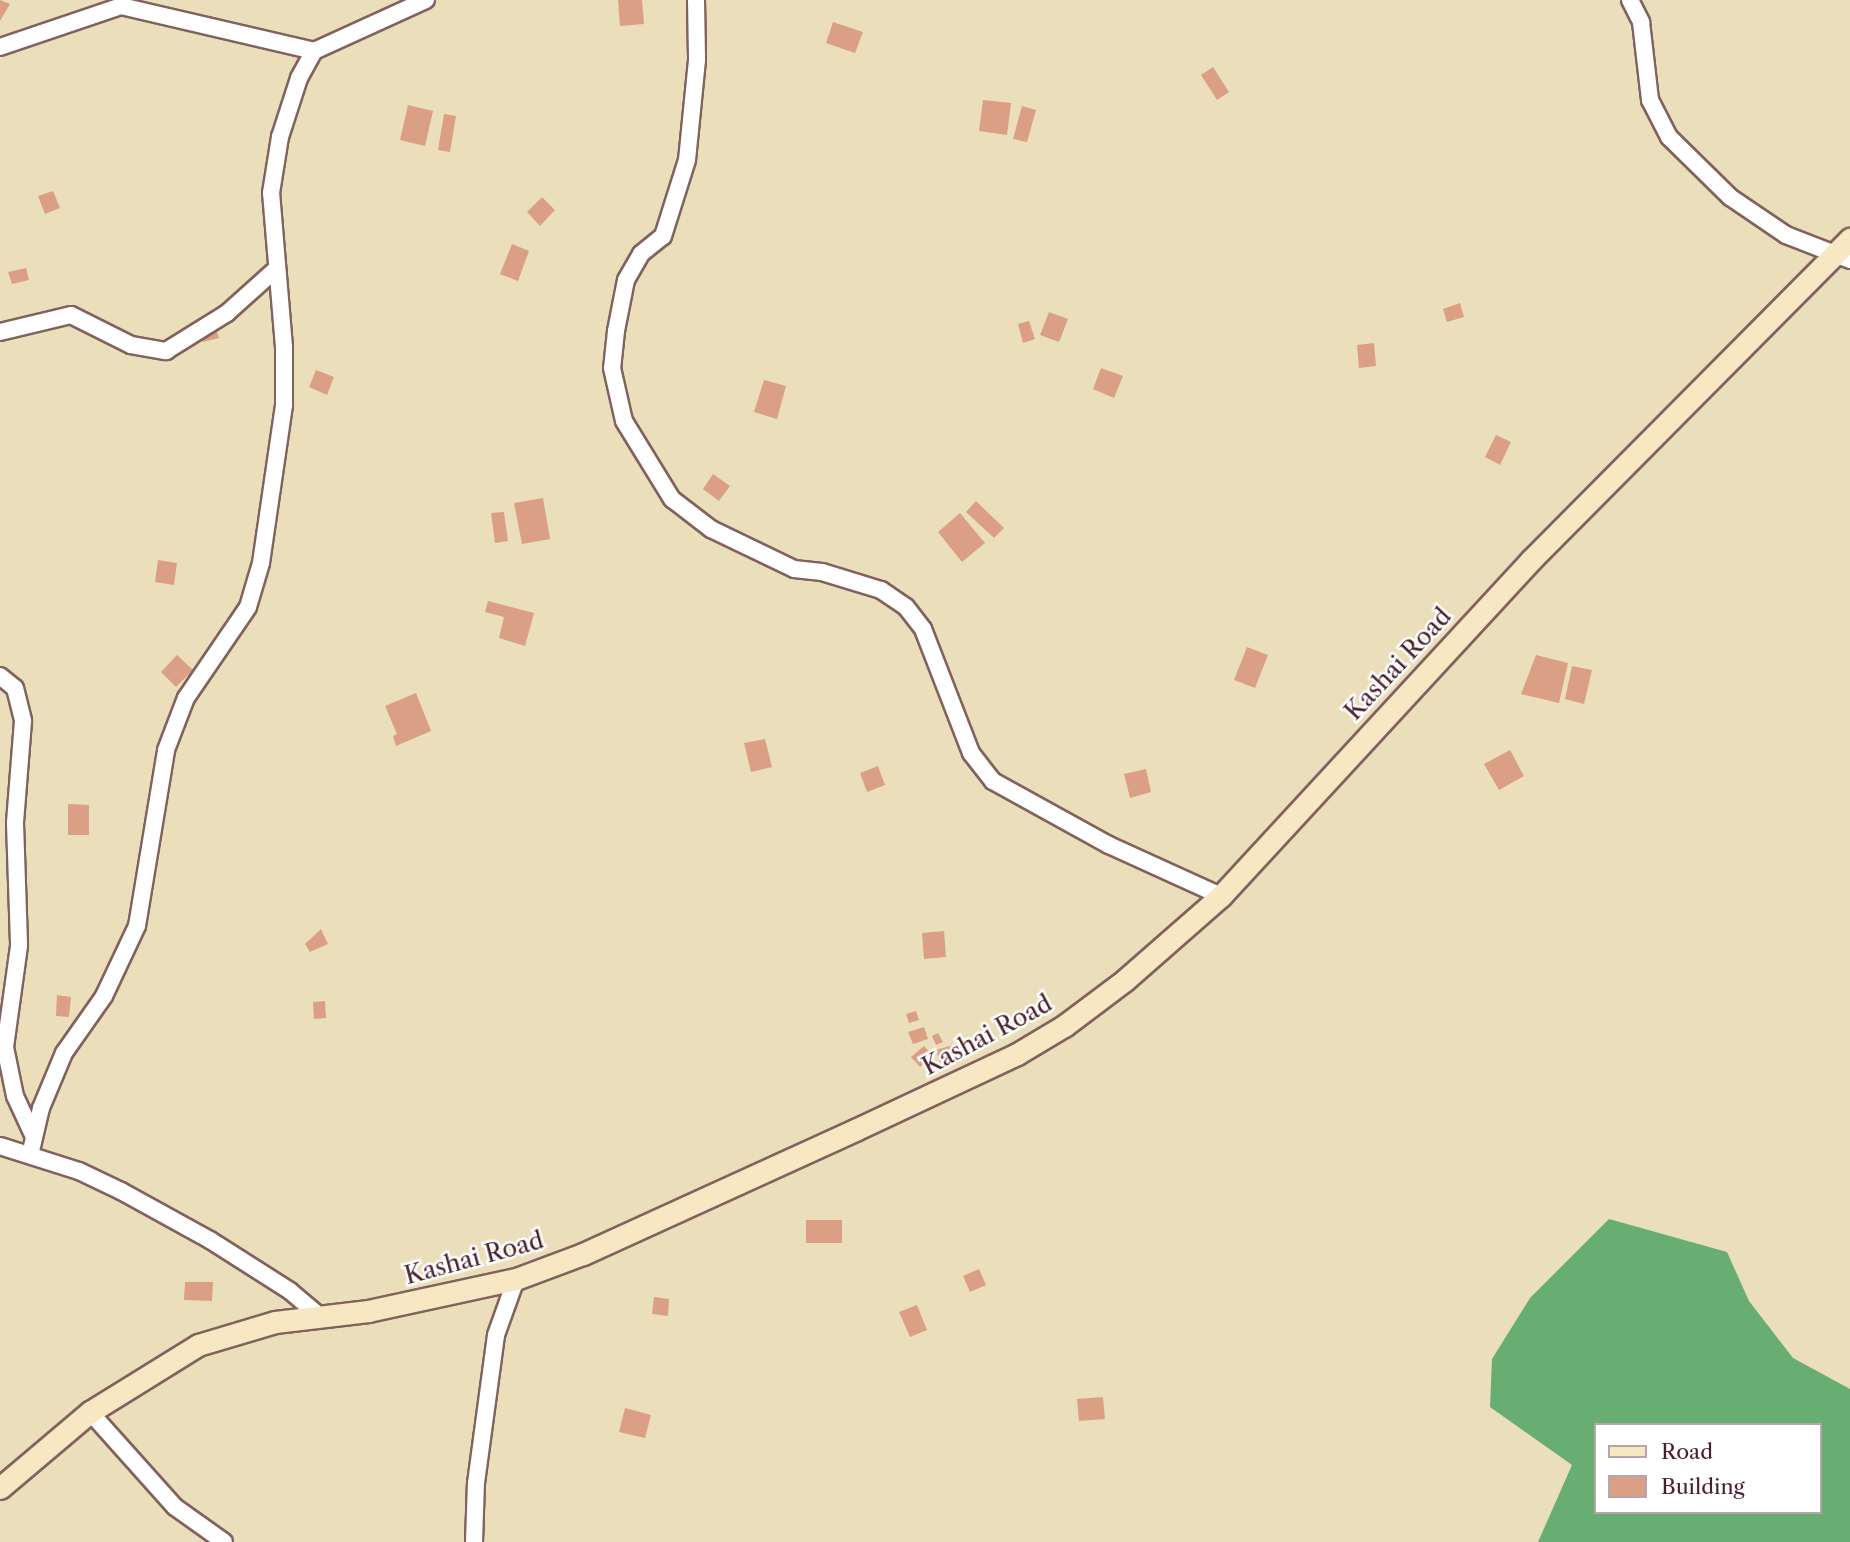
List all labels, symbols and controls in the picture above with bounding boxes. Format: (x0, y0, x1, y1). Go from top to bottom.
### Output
street label: Kashai Road (1339, 602, 1457, 726)
street label: Kashai Road (917, 989, 1057, 1081)
street label: Kashai Road (401, 1226, 547, 1290)
legend (1594, 1423, 1822, 1514)
text: Road (1661, 1439, 1713, 1464)
text: Building (1661, 1474, 1745, 1499)

